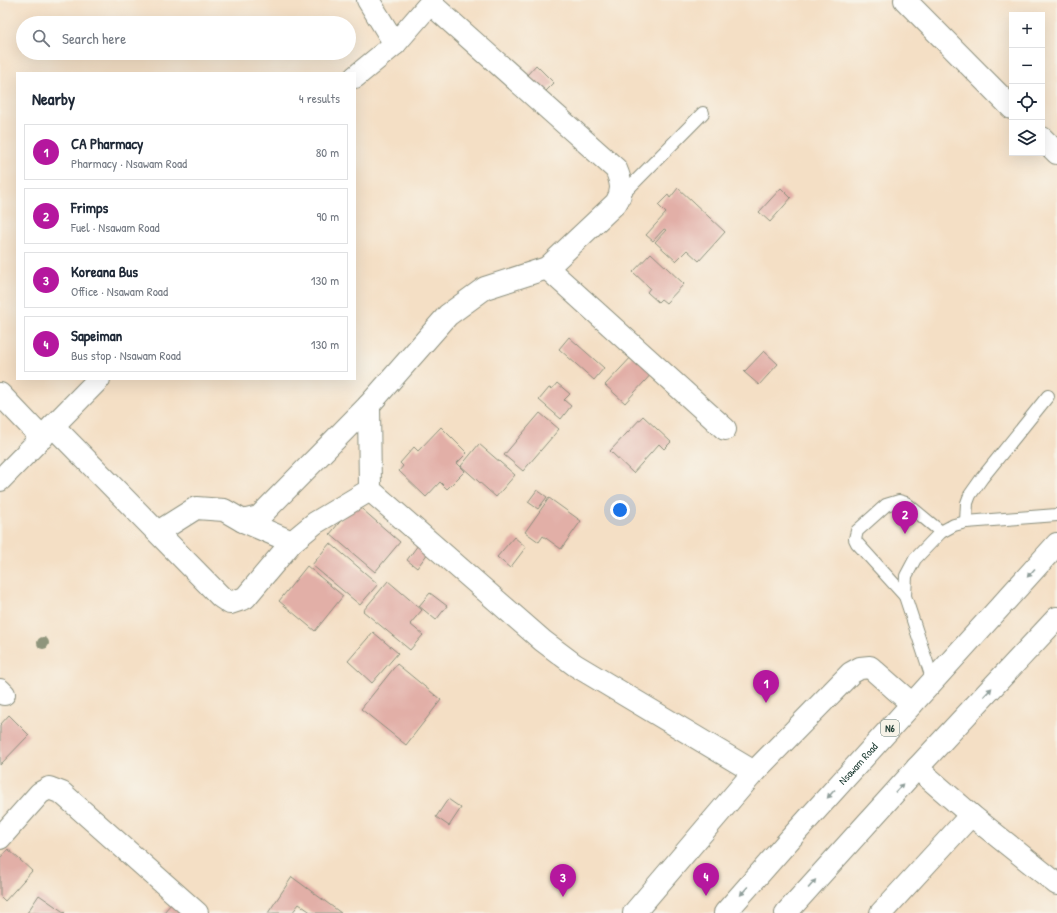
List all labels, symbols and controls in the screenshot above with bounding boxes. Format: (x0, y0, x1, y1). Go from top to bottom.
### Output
map controls (1009, 12, 1045, 156)
button: + (1009, 12, 1045, 48)
search box (16, 16, 356, 60)
icon: search (30, 27, 52, 49)
text: Search here (62, 28, 126, 49)
button: − (1009, 48, 1045, 84)
button: locate (1009, 84, 1045, 120)
text: Nearby (32, 87, 75, 110)
text: 4 results (299, 89, 340, 107)
button: layers (1009, 120, 1045, 156)
text: CA Pharmacy (71, 133, 143, 154)
text: 1 (44, 143, 48, 161)
text: 80 m (316, 143, 339, 161)
text: Pharmacy · Nsawam Road (71, 154, 187, 172)
text: Frimps (71, 197, 108, 218)
text: 2 (43, 207, 49, 225)
text: 90 m (317, 207, 339, 225)
text: Fuel · Nsawam Road (71, 218, 160, 236)
text: Koreana Bus (71, 261, 138, 282)
text: 3 (43, 271, 49, 289)
text: 130 m (311, 271, 339, 289)
text: Office · Nsawam Road (71, 282, 168, 300)
text: Sapeiman (71, 325, 122, 346)
text: 4 (44, 335, 48, 353)
text: 130 m (311, 335, 339, 353)
text: Bus stop · Nsawam Road (71, 346, 181, 364)
your location (610, 500, 630, 520)
pin: 2 (892, 501, 918, 534)
one-way arrow (1026, 568, 1036, 578)
pin: 1 (753, 670, 779, 703)
one-way arrow (983, 687, 992, 698)
road number: N6 (881, 720, 899, 736)
street label: Nsawam Road (835, 739, 881, 788)
one-way arrow (894, 783, 904, 793)
one-way arrow (826, 788, 835, 799)
pin: 4 (693, 863, 719, 896)
pin: 3 (550, 864, 576, 897)
one-way arrow (807, 879, 816, 889)
one-way arrow (740, 886, 749, 896)

